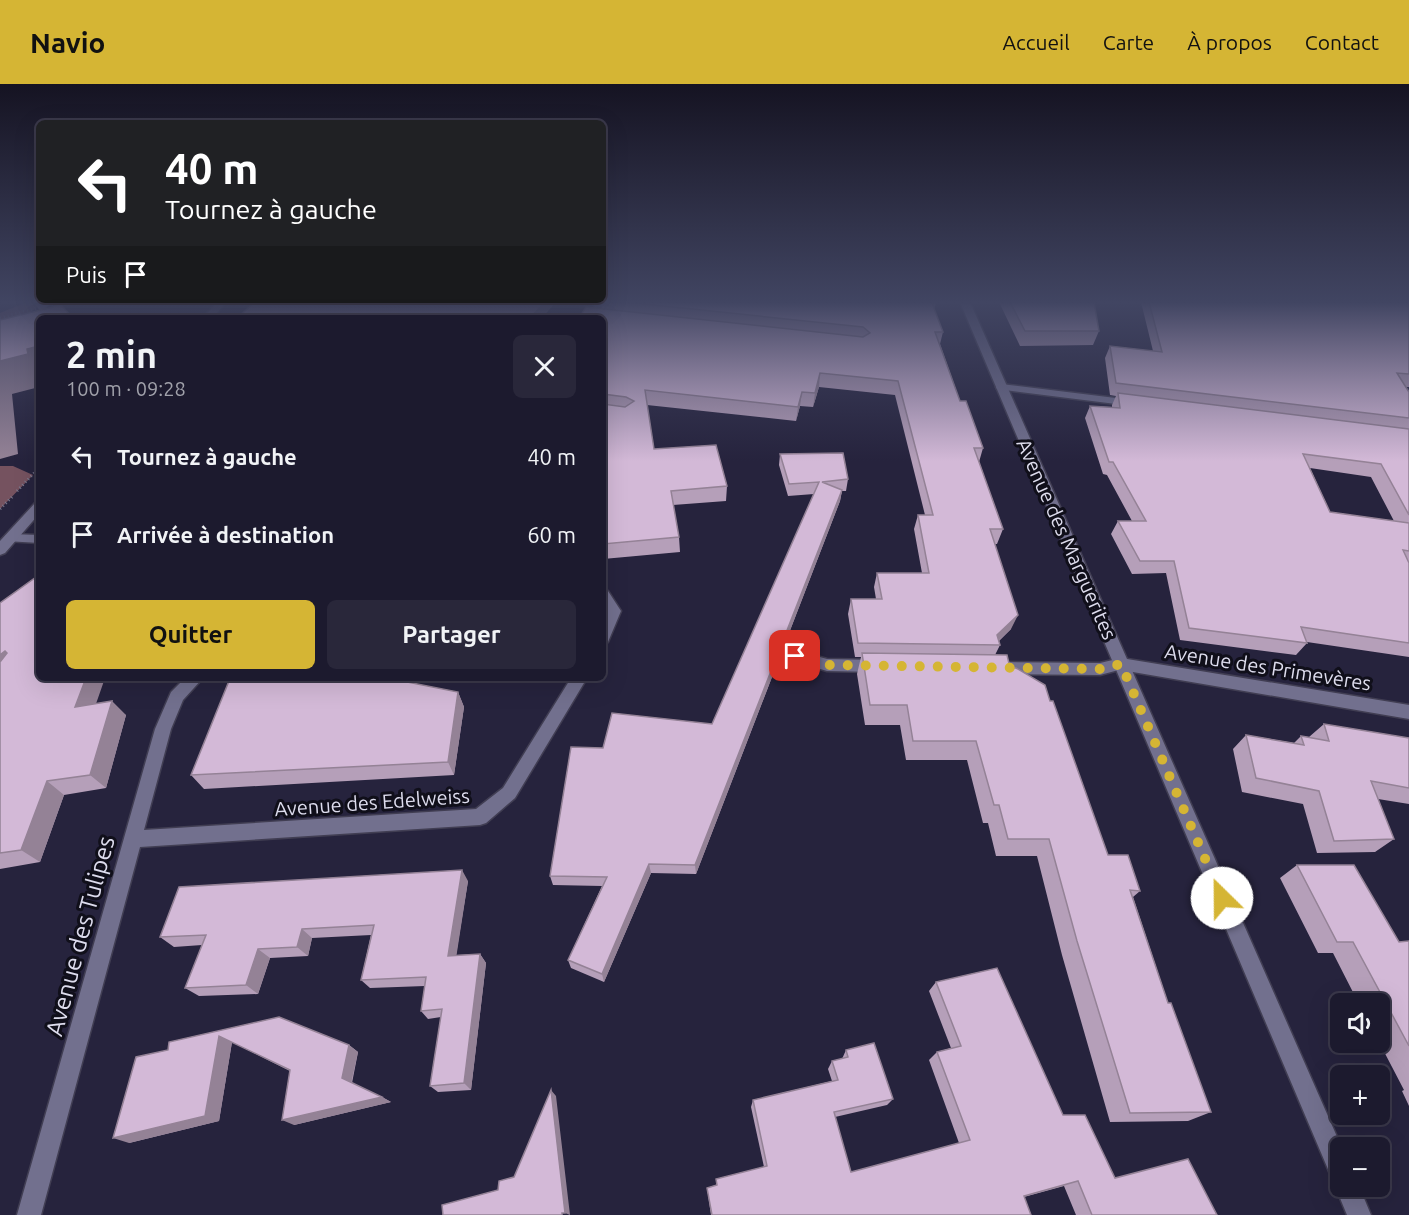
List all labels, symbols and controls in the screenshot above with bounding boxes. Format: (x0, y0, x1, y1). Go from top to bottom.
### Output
text: Navio (30, 27, 105, 58)
text: Accueil (1002, 30, 1070, 54)
text: Carte (1103, 30, 1154, 54)
text: À propos (1187, 30, 1272, 54)
text: Contact (1305, 30, 1379, 54)
icon: left (66, 144, 144, 222)
text: 40 m (165, 145, 259, 192)
text: Tournez à gauche (165, 194, 377, 224)
icon: arrive (119, 258, 152, 291)
text: Puis (66, 262, 107, 287)
text: 2 min (66, 334, 157, 375)
button: close (513, 335, 576, 398)
text: 100 m · 09:28 (66, 377, 186, 400)
street label: Avenue des Marguerites (1012, 435, 1122, 643)
icon: left (66, 440, 99, 473)
text: Tournez à gauche (117, 444, 297, 469)
text: 40 m (527, 444, 576, 469)
icon: arrive (66, 518, 99, 551)
text: Arrivée à destination (117, 522, 334, 547)
text: 60 m (527, 522, 576, 547)
button: Quitter (66, 600, 315, 669)
button: Partager (327, 600, 576, 669)
pin (769, 630, 820, 681)
icon: arrive (778, 639, 811, 672)
street label: Avenue des Primevères (1163, 639, 1373, 695)
street label: Avenue des Edelweiss (274, 784, 470, 820)
street label: Avenue des Tulipes (40, 833, 120, 1039)
position arrow (1190, 866, 1254, 930)
map controls (1330, 993, 1390, 1197)
button: sound (1330, 993, 1390, 1053)
button: + (1330, 1065, 1390, 1125)
button: − (1330, 1137, 1390, 1197)

